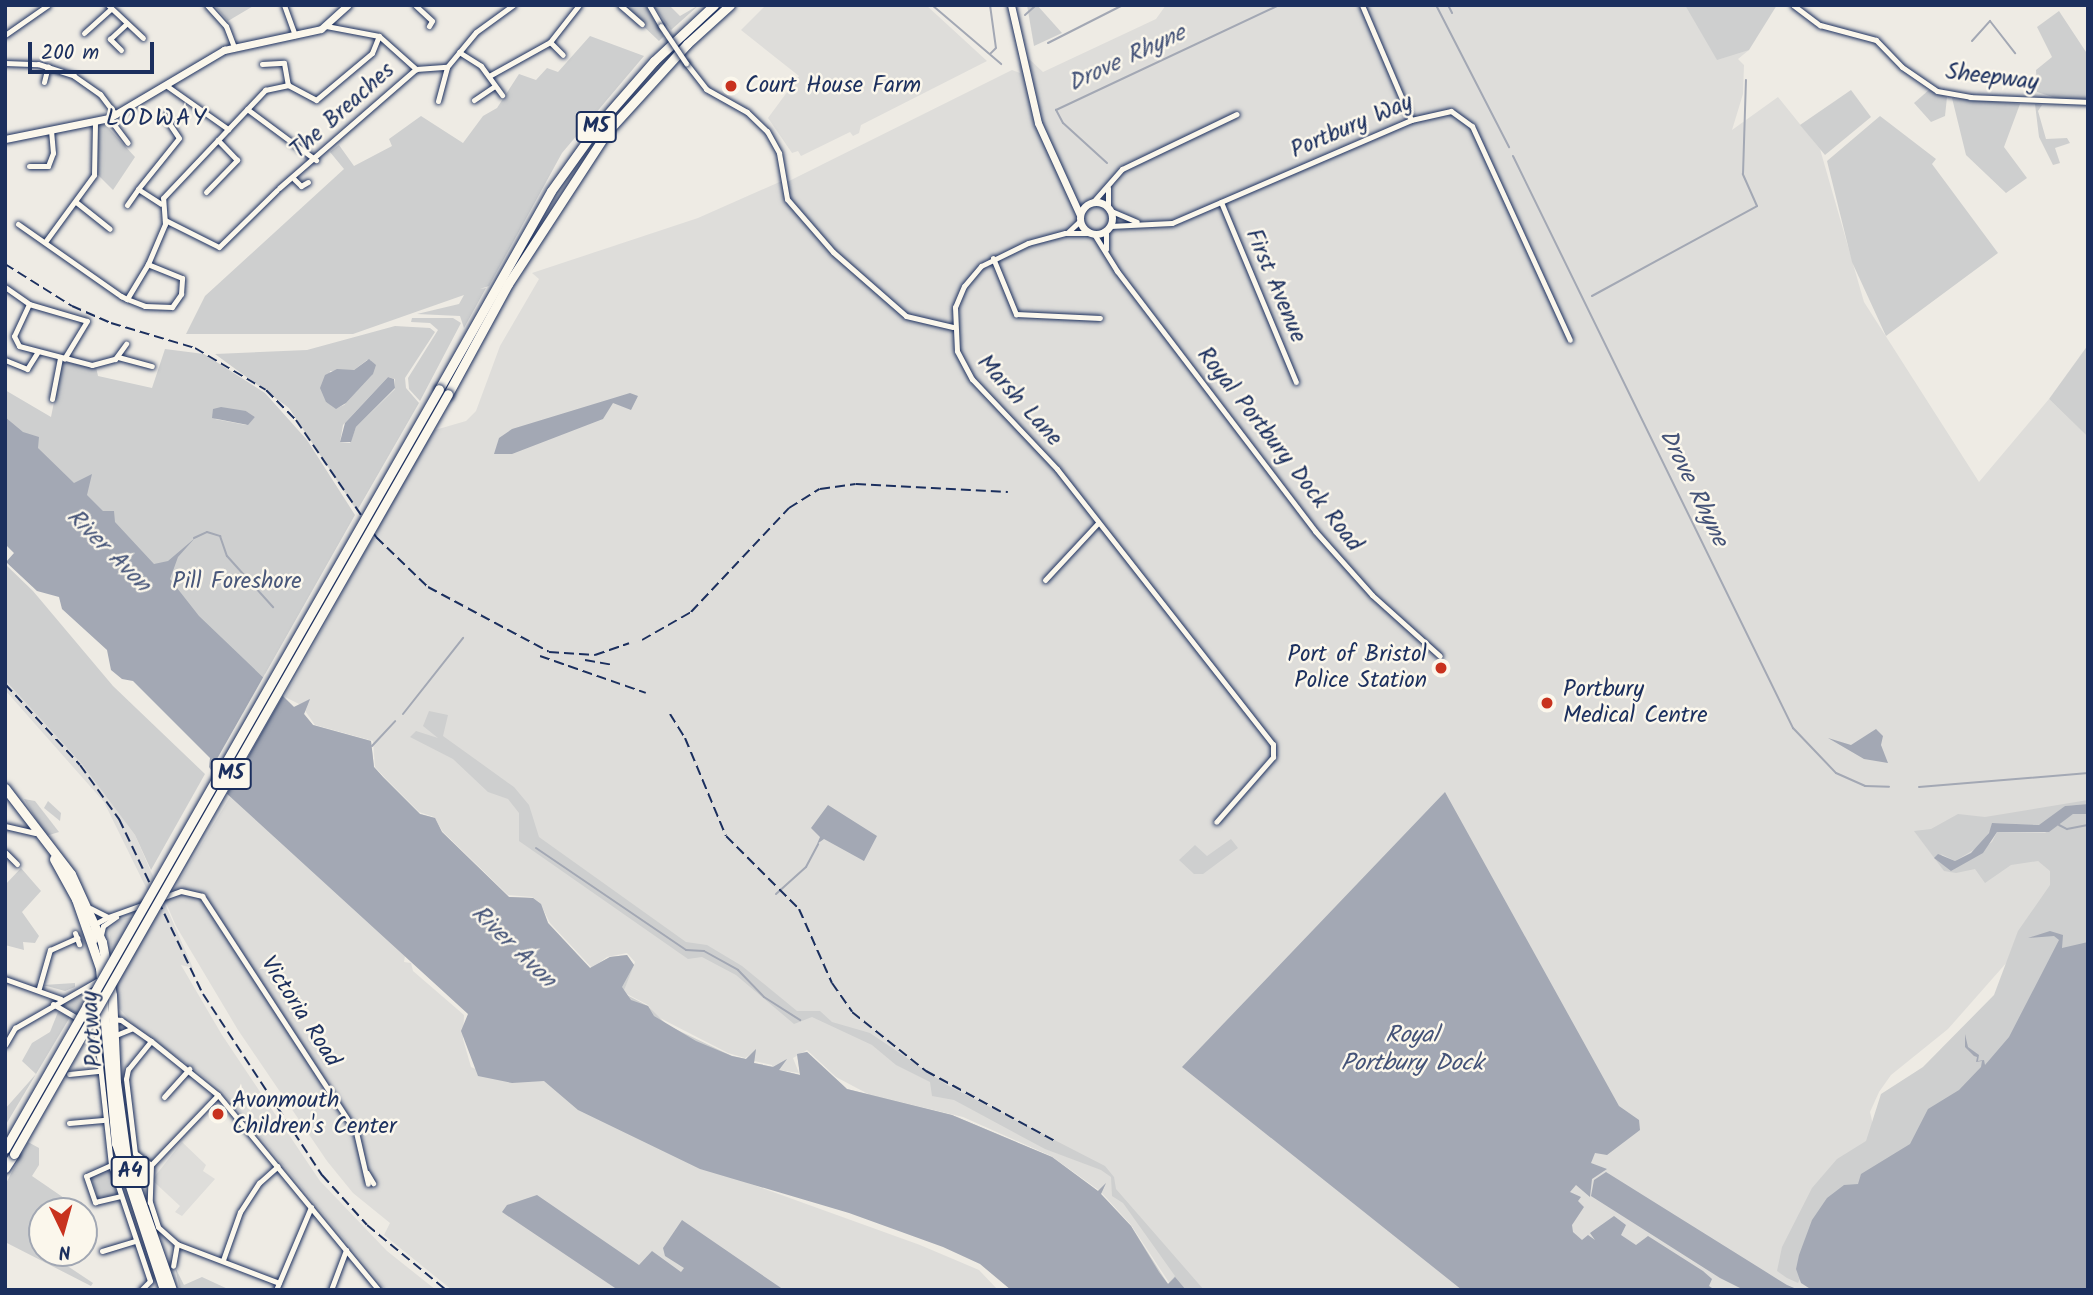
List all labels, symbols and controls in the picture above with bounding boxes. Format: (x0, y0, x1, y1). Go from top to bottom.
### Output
water label: Drove Rhyne (1064, 19, 1190, 99)
scale bar (32, 28, 158, 72)
text: 200 m (41, 37, 99, 70)
street label: The Breaches (285, 57, 401, 165)
street label: Sheepway (1944, 59, 2040, 97)
place label: Court House Farm (745, 72, 921, 100)
marker: Court House Farm (723, 78, 739, 94)
street label: Portbury Way (1287, 89, 1417, 165)
district label: LODWAY (107, 105, 207, 133)
road number: M5 (575, 110, 617, 144)
street label: First Avenue (1239, 225, 1311, 347)
street label: Royal Portbury Dock Road (1191, 342, 1367, 558)
street label: Marsh Lane (971, 349, 1067, 453)
water label: Drove Rhyne (1652, 425, 1734, 551)
water label: River Avon (60, 503, 156, 599)
park label: Pill Foreshore (172, 568, 302, 596)
place label: Port of Bristol Police Station (1288, 641, 1427, 695)
marker: Port of Bristol Police Station (1433, 660, 1449, 676)
place label: Portbury Medical Centre (1563, 676, 1708, 730)
marker: Portbury Medical Centre (1537, 693, 1557, 713)
road number: M5 (210, 756, 252, 792)
water label: River Avon (465, 900, 561, 994)
street label: Victoria Road (254, 951, 346, 1073)
street label: Portway (77, 990, 109, 1068)
water label: Royal Portbury Dock (1341, 1022, 1483, 1078)
place label: Avonmouth Children's Center (232, 1087, 397, 1141)
marker: Avonmouth Children's Center (210, 1106, 226, 1122)
road number: A4 (109, 1154, 151, 1190)
north arrow (28, 1197, 98, 1267)
text: N (57, 1235, 72, 1266)

